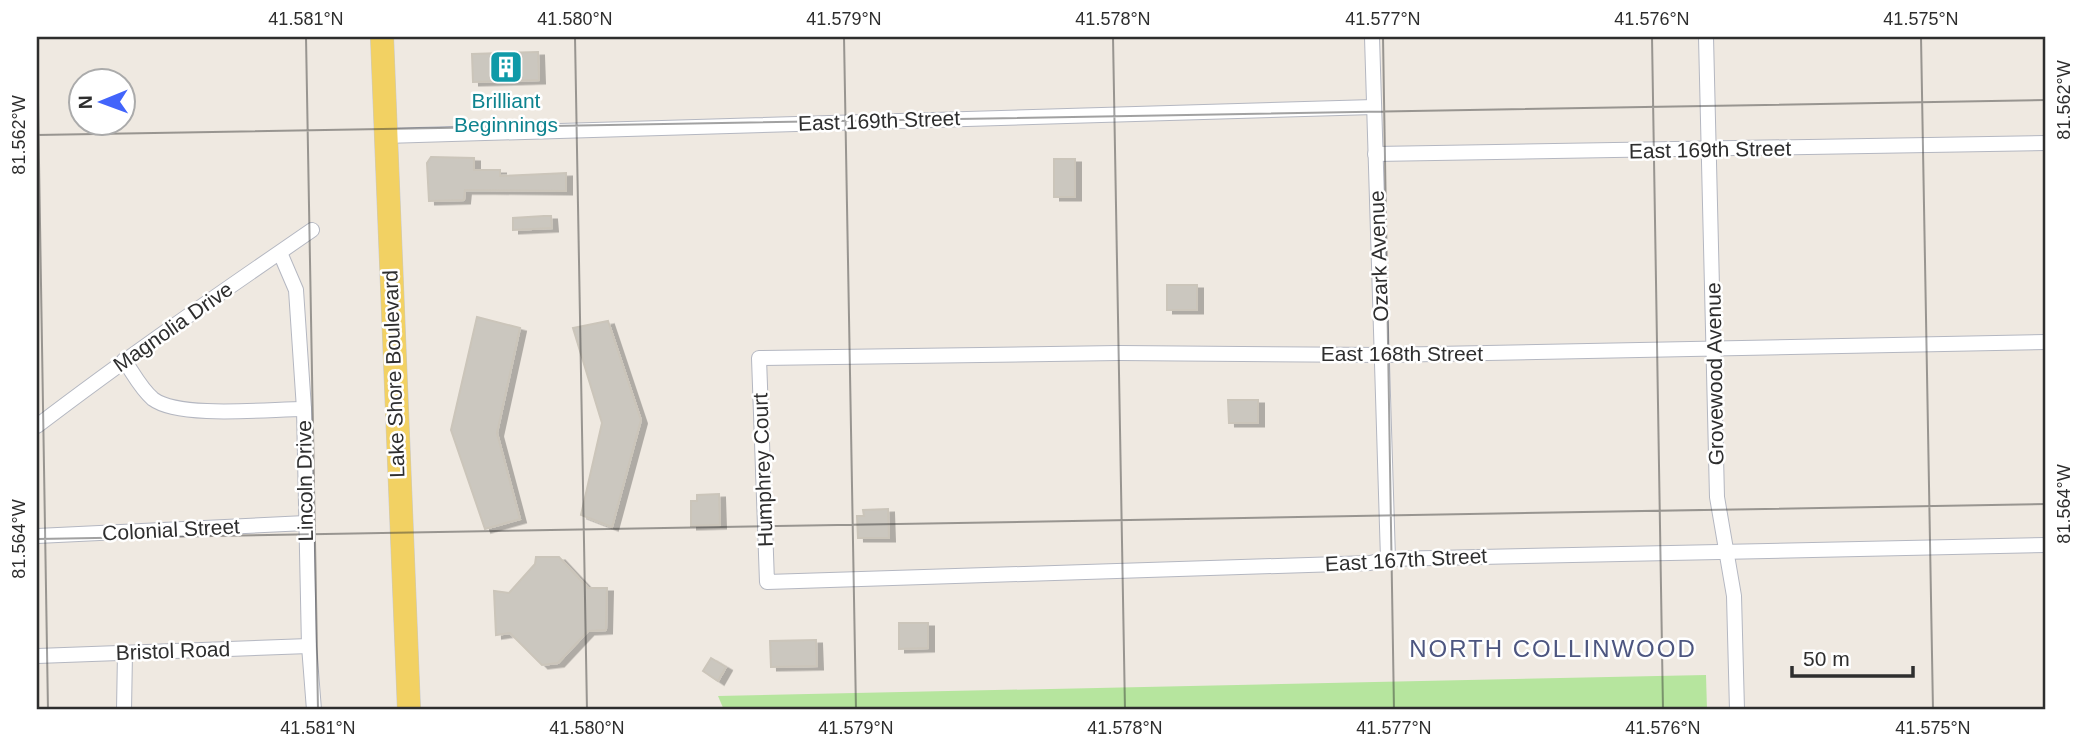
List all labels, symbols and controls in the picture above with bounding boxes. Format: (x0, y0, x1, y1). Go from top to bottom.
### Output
text: 41.581°N (268, 9, 344, 29)
text: 41.580°N (537, 9, 613, 29)
text: 41.579°N (806, 9, 882, 29)
text: 41.578°N (1075, 9, 1151, 29)
text: 41.577°N (1345, 9, 1421, 29)
text: 41.576°N (1614, 9, 1690, 29)
text: 41.575°N (1883, 9, 1959, 29)
building icon: Brilliant Beginnings (487, 48, 525, 86)
text: 81.562°W (2054, 60, 2074, 140)
north arrow (66, 66, 136, 136)
place label: Brilliant Beginnings (454, 89, 558, 136)
text: 81.562°W (9, 95, 29, 175)
text: N (75, 95, 96, 109)
street label: East 169th Street (797, 106, 961, 135)
street label: East 169th Street (1629, 137, 1791, 162)
street label: Ozark Avenue (1365, 190, 1392, 322)
street label: Lake Shore Boulevard (378, 270, 409, 478)
street label: Magnolia Drive (109, 277, 237, 376)
street label: Grovewood Avenue (1701, 282, 1728, 466)
street label: East 168th Street (1321, 342, 1483, 365)
street label: Humphrey Court (748, 392, 777, 547)
street label: Lincoln Drive (292, 420, 317, 542)
text: 81.564°W (2054, 464, 2074, 544)
text: 81.564°W (9, 499, 29, 579)
street label: Colonial Street (102, 514, 241, 545)
street label: East 167th Street (1324, 544, 1488, 575)
district label: NORTH COLLINWOOD (1409, 635, 1697, 662)
scale bar (1792, 635, 1913, 679)
street label: Bristol Road (115, 637, 231, 664)
text: 50 m (1803, 647, 1850, 670)
text: 41.581°N (280, 718, 356, 738)
text: 41.580°N (549, 718, 625, 738)
text: 41.579°N (818, 718, 894, 738)
text: 41.578°N (1087, 718, 1163, 738)
text: 41.577°N (1356, 718, 1432, 738)
text: 41.576°N (1625, 718, 1701, 738)
text: 41.575°N (1895, 718, 1971, 738)

